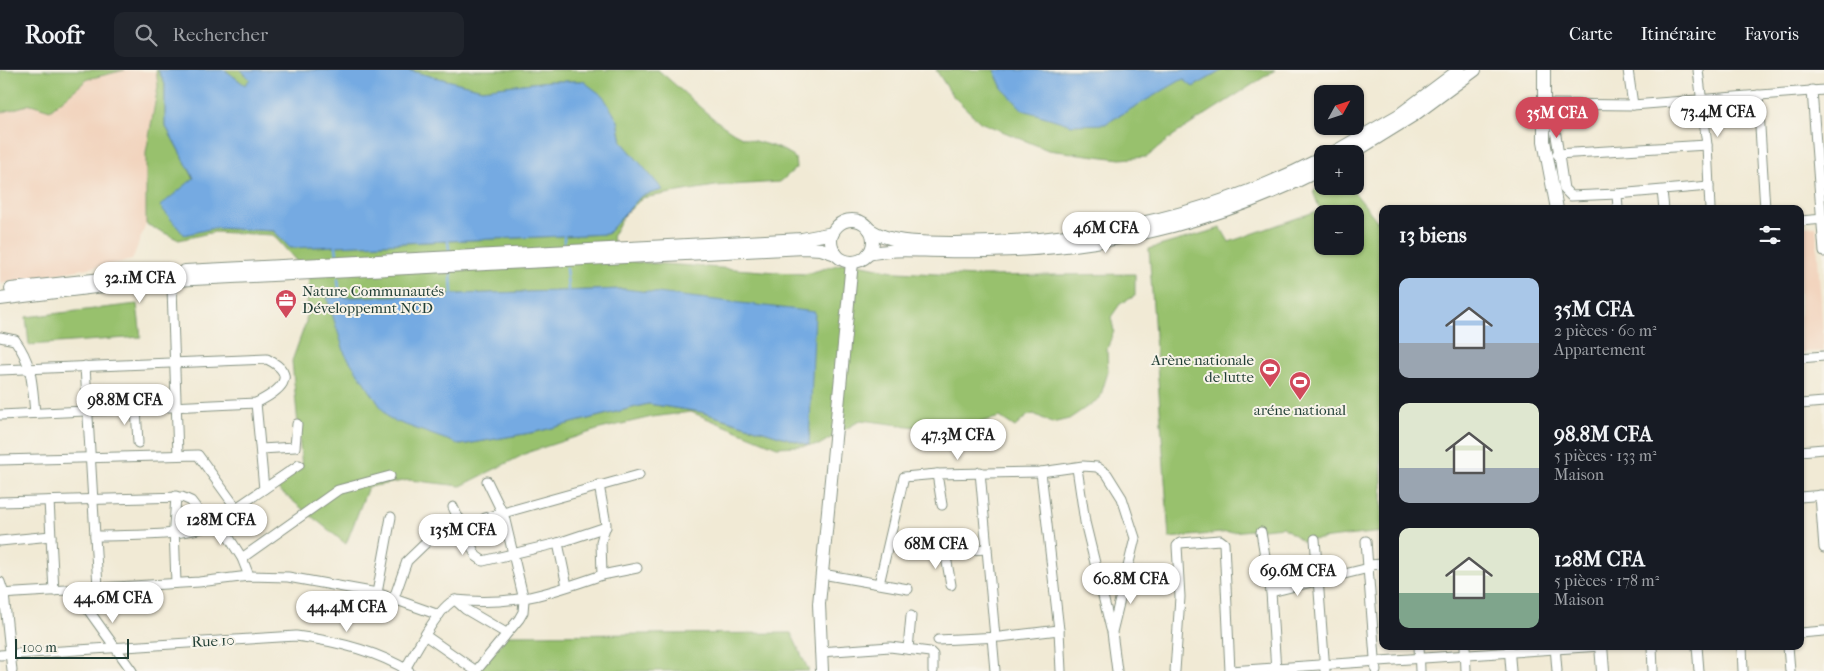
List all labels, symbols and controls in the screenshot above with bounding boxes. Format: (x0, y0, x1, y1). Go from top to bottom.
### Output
search box (114, 12, 464, 57)
text: Roofr (25, 21, 84, 49)
icon: search (132, 21, 160, 49)
text: Rechercher (172, 24, 268, 46)
text: Carte (1569, 24, 1613, 45)
text: Itinéraire (1641, 24, 1716, 45)
text: Favoris (1744, 24, 1799, 45)
north arrow (1314, 85, 1364, 135)
map controls (1314, 85, 1364, 255)
pin: 73.4M CFA (1661, 96, 1775, 138)
pin: 35M CFA (1511, 97, 1603, 139)
text: 73.4M CFA (1681, 102, 1755, 121)
text: 35M CFA (1526, 103, 1588, 122)
button: + (1314, 145, 1364, 195)
button: − (1314, 205, 1364, 255)
pin: 46M CFA (1060, 212, 1152, 254)
text: 46M CFA (1073, 218, 1139, 237)
icon: filters (1756, 221, 1784, 249)
text: 13 biens (1399, 223, 1467, 247)
pin: 32.1M CFA (83, 262, 197, 304)
text: 32.1M CFA (104, 268, 176, 287)
place label: Nature Communautés Développemnt NCD (302, 282, 444, 317)
office icon: Nature Communautés Développemnt NCD (274, 288, 298, 319)
text: 35M CFA (1554, 297, 1634, 321)
icon: home (1439, 298, 1499, 358)
text: 2 pièces · 60 m² (1554, 321, 1657, 340)
text: Appartement (1554, 340, 1646, 359)
place label: Arène nationale de lutte (1150, 351, 1255, 386)
sports icon: Arène nationale de lutte (1258, 357, 1282, 388)
sports icon: aréne national (1288, 370, 1312, 401)
pin: 98.8M CFA (68, 384, 182, 426)
text: 98.8M CFA (87, 390, 163, 409)
place label: aréne national (1254, 401, 1346, 419)
pin: 47.3M CFA (901, 418, 1015, 461)
text: 98.8M CFA (1554, 422, 1653, 446)
icon: home (1439, 423, 1499, 483)
text: 47.3M CFA (921, 425, 995, 444)
text: 5 pièces · 133 m² (1554, 446, 1657, 465)
text: Maison (1554, 465, 1604, 484)
pin: 128M CFA (169, 504, 273, 546)
text: 128M CFA (186, 510, 256, 529)
pin: 135M CFA (411, 514, 515, 556)
text: 135M CFA (430, 520, 496, 539)
pin: 68M CFA (890, 528, 982, 570)
text: 68M CFA (904, 534, 968, 553)
text: 128M CFA (1554, 547, 1645, 571)
icon: home (1439, 548, 1499, 608)
pin: 69.6M CFA (1241, 554, 1355, 597)
text: 69.6M CFA (1260, 561, 1336, 580)
pin: 60.8M CFA (1074, 562, 1188, 605)
text: 60.8M CFA (1093, 569, 1169, 588)
text: 5 pièces · 178 m² (1554, 571, 1659, 590)
pin: 44.6M CFA (56, 582, 170, 624)
text: 44.6M CFA (74, 588, 152, 607)
pin: 44.4M CFA (290, 590, 404, 633)
text: Maison (1554, 590, 1604, 609)
text: 44.4M CFA (307, 597, 387, 616)
street label: Rue 10 (191, 631, 235, 651)
scale bar (15, 636, 129, 659)
text: 100 m (22, 639, 57, 656)

